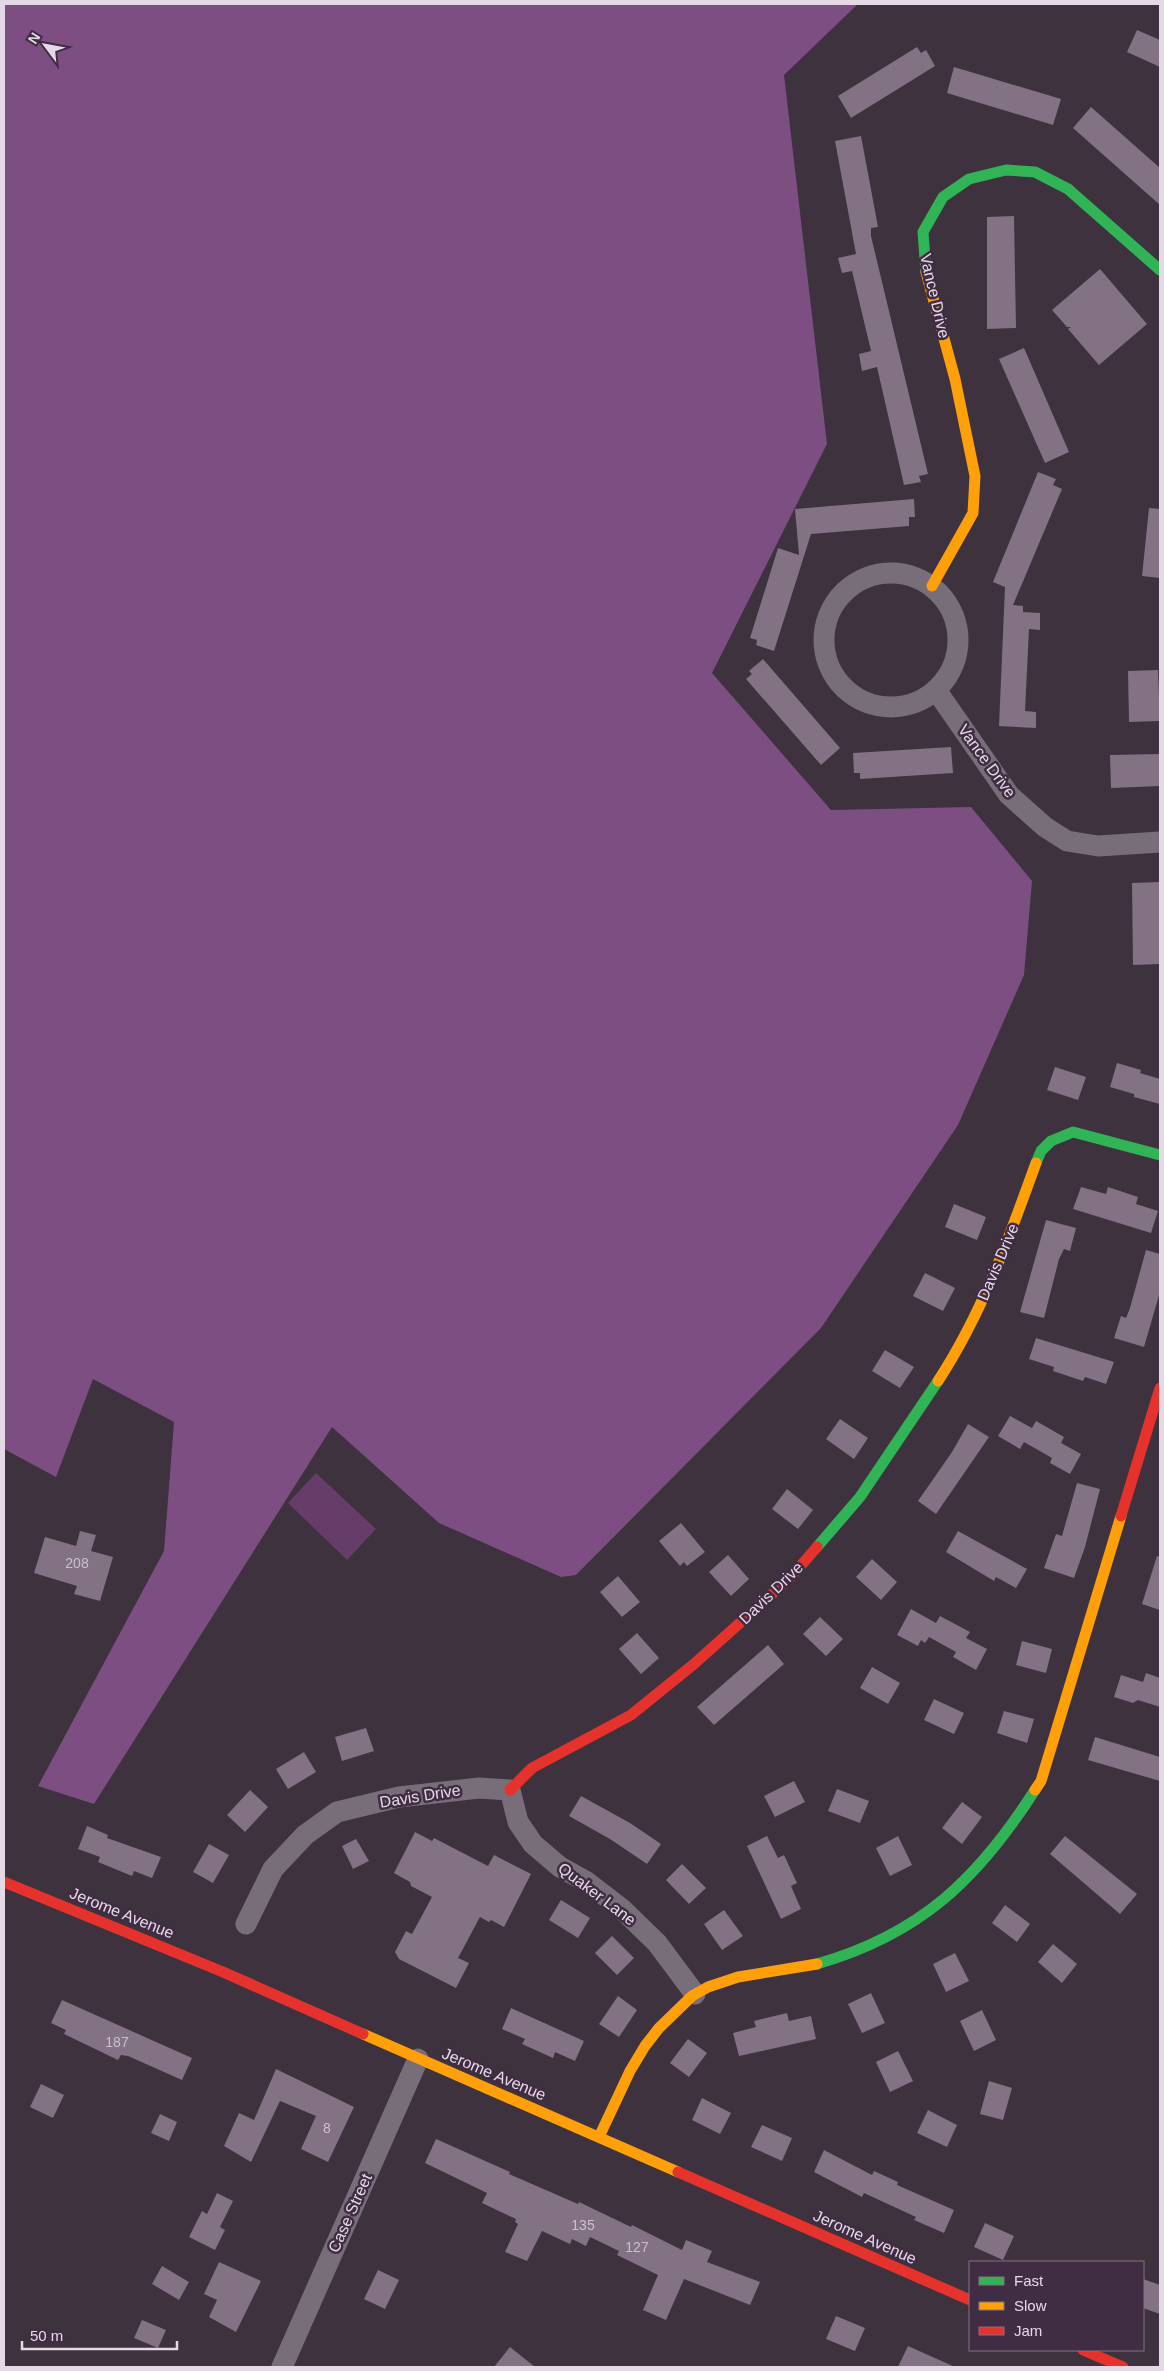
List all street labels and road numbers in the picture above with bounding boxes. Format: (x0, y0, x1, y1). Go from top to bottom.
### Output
street label: Vance Drive (917, 252, 953, 340)
street label: Vance Drive (955, 721, 1019, 801)
street label: Davis Drive (974, 1221, 1022, 1303)
street label: Davis Drive (736, 1558, 806, 1628)
street label: Davis Drive (378, 1781, 462, 1811)
street label: Quaker Lane (555, 1859, 639, 1929)
street label: Jerome Avenue (67, 1884, 177, 1942)
street label: Jerome Avenue (440, 2045, 548, 2104)
street label: Case Street (325, 2170, 375, 2255)
street label: Jerome Avenue (811, 2207, 919, 2267)

